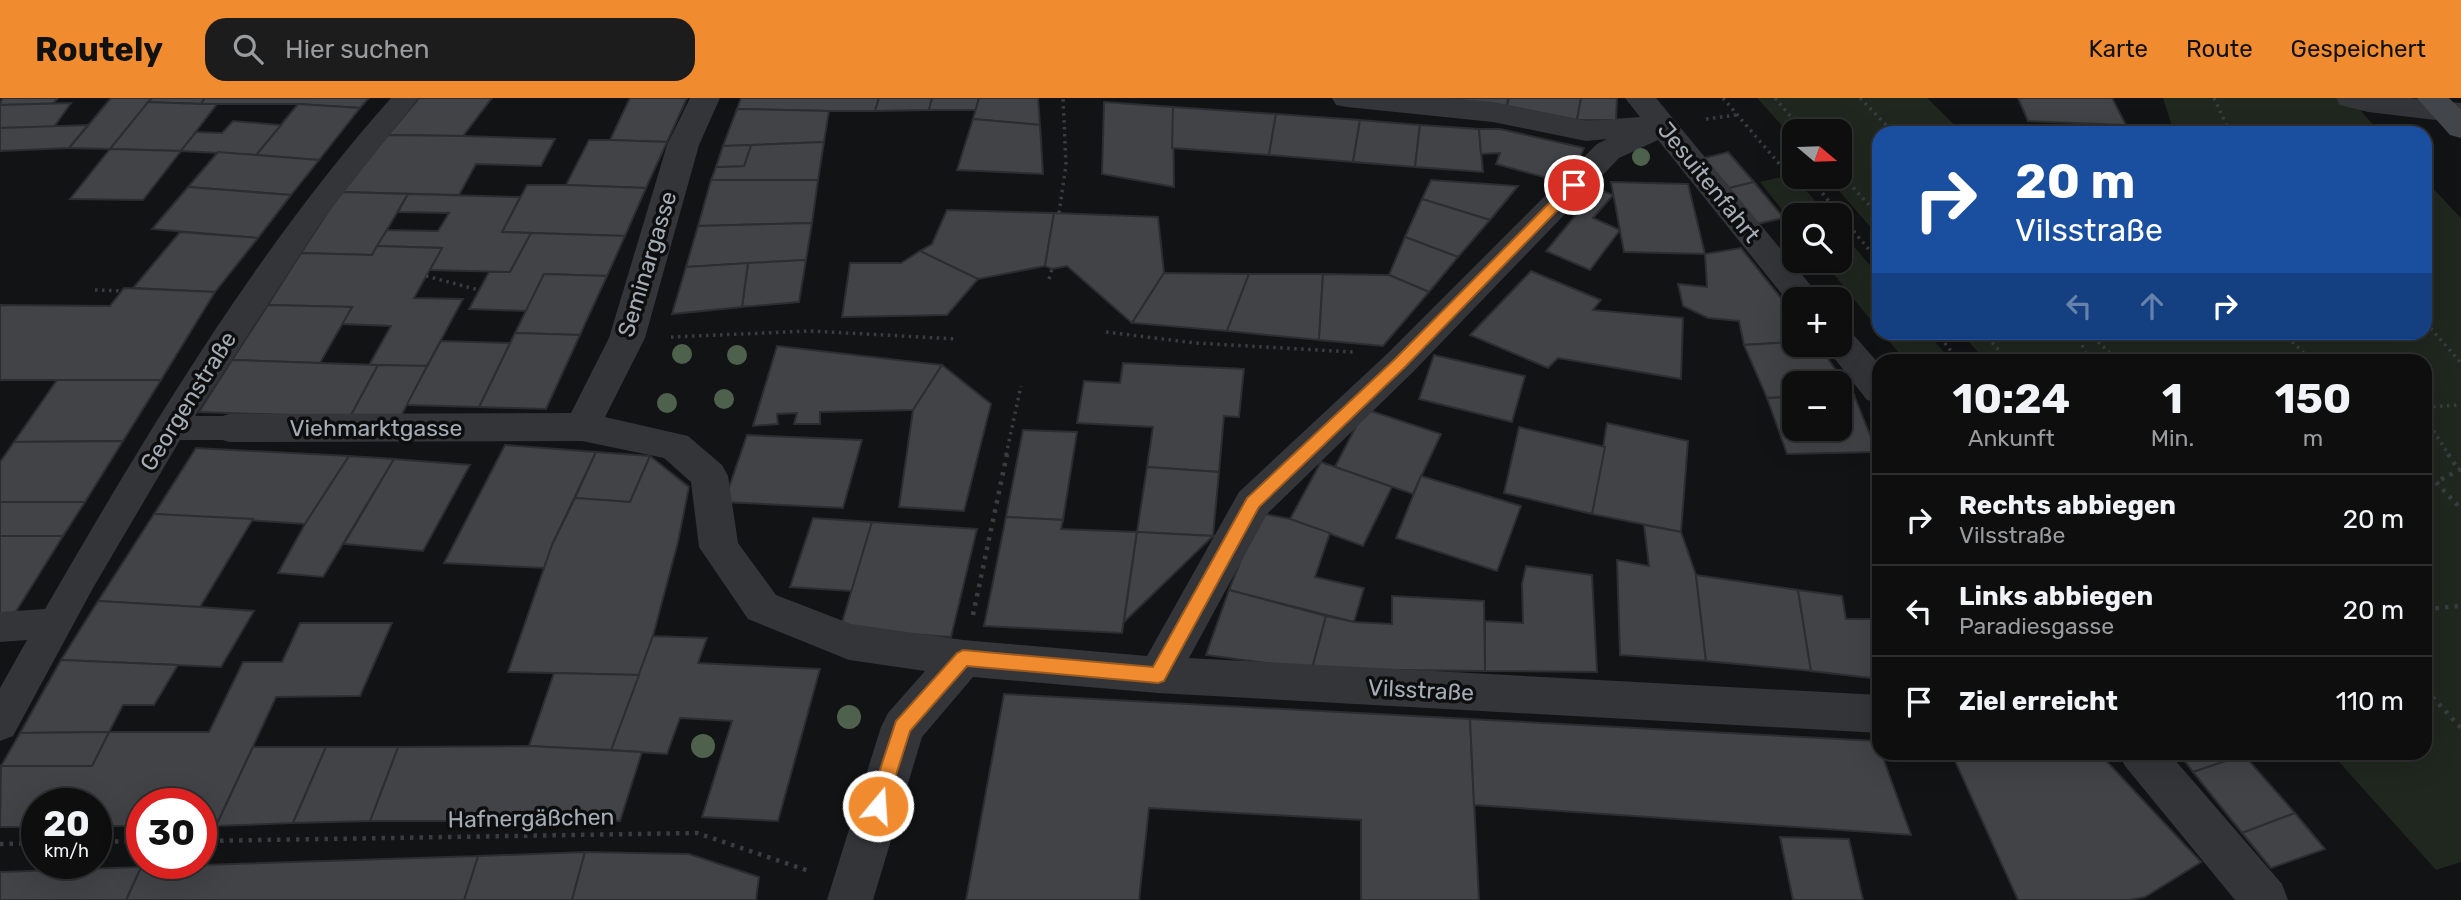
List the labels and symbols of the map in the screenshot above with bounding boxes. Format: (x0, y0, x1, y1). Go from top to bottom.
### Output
street label: Jesuitenfahrt (1652, 116, 1766, 248)
north arrow (1782, 119, 1852, 189)
pin (1544, 155, 1604, 215)
street label: Seminargasse (612, 188, 682, 340)
street label: Georgenstraße (134, 326, 242, 476)
street label: Viehmarktgasse (290, 414, 462, 442)
street label: Vilsstraße (1367, 673, 1475, 707)
position arrow (841, 769, 915, 843)
speed limit sign: 30 (126, 788, 217, 879)
street label: Hafnergäßchen (447, 803, 615, 833)

